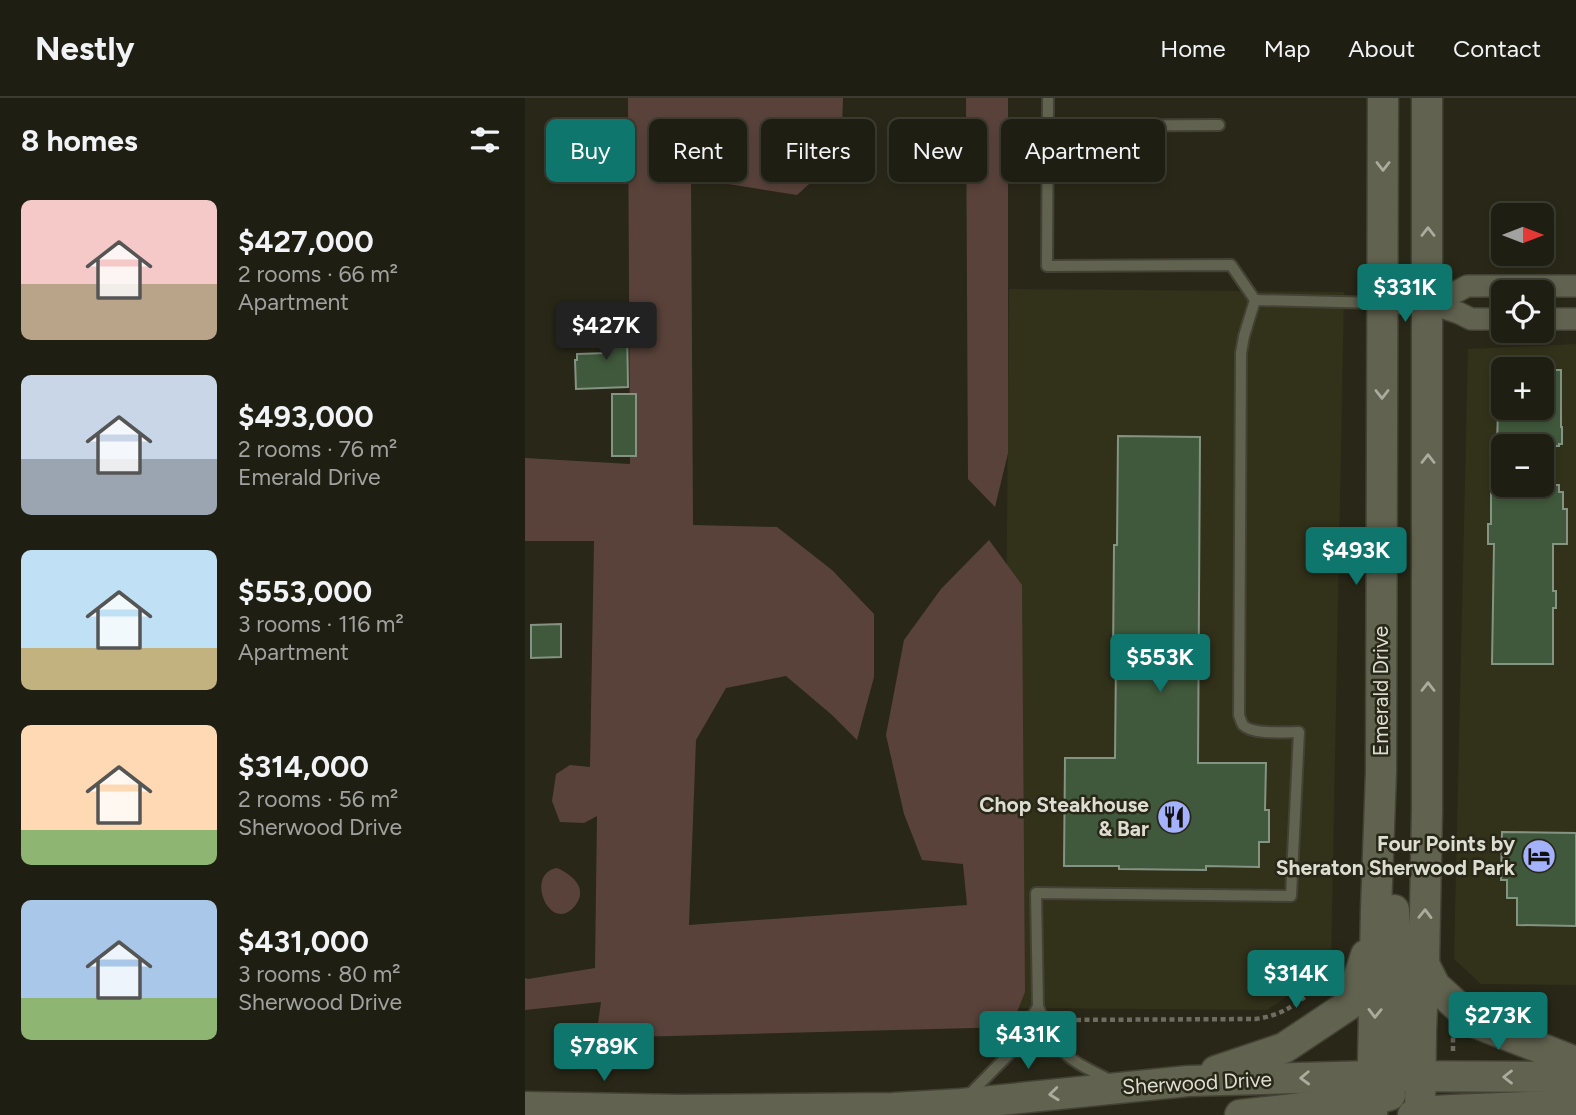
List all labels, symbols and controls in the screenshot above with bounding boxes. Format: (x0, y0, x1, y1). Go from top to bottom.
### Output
text: Nestly (35, 29, 135, 68)
text: Home (1160, 34, 1226, 63)
text: Map (1264, 34, 1310, 63)
text: About (1348, 34, 1415, 63)
text: Contact (1453, 34, 1541, 63)
chip: Buy (546, 119, 635, 182)
chip: Rent (649, 119, 747, 182)
chip: Filters (761, 119, 875, 182)
chip: New (889, 119, 987, 182)
chip: Apartment (1001, 119, 1165, 182)
icon: filters (466, 121, 504, 159)
text: 8 homes (21, 122, 138, 159)
one-way arrow (1375, 161, 1391, 172)
north arrow (1491, 203, 1554, 266)
map controls (1491, 203, 1554, 497)
text: $427,000 (238, 223, 374, 260)
one-way arrow (1420, 226, 1436, 236)
icon: home (77, 228, 161, 312)
text: 2 rooms · 66 m² (238, 260, 398, 288)
pin: $331K (1356, 264, 1454, 324)
text: $331K (1373, 273, 1437, 301)
button: locate (1491, 280, 1554, 343)
text: Apartment (238, 288, 349, 316)
pin: $427K (557, 302, 655, 362)
text: $427K (572, 311, 640, 339)
button: + (1491, 357, 1554, 420)
one-way arrow (1374, 388, 1389, 399)
text: $493,000 (238, 398, 374, 435)
icon: home (77, 403, 161, 487)
button: − (1491, 434, 1554, 497)
text: 2 rooms · 76 m² (238, 435, 397, 463)
one-way arrow (1420, 453, 1436, 464)
text: Emerald Drive (238, 463, 381, 491)
pin: $493K (1307, 528, 1405, 587)
text: $493K (1322, 536, 1390, 564)
text: $553,000 (238, 573, 372, 610)
icon: home (77, 578, 161, 662)
text: 3 rooms · 116 m² (238, 610, 404, 638)
street label: Emerald Drive (1368, 626, 1393, 756)
pin: $553K (1111, 634, 1209, 694)
text: Apartment (238, 638, 349, 666)
text: $553K (1126, 643, 1194, 671)
one-way arrow (1420, 681, 1436, 691)
text: $314,000 (238, 748, 369, 785)
icon: home (77, 753, 161, 837)
text: 2 rooms · 56 m² (238, 785, 398, 813)
place label: Chop Steakhouse & Bar (979, 792, 1149, 841)
restaurant icon: Chop Steakhouse & Bar (1155, 798, 1193, 836)
text: Sherwood Drive (238, 813, 402, 841)
place label: Four Points by Sheraton Sherwood Park (1276, 831, 1516, 880)
hotel icon: Four Points by Sheraton Sherwood Park (1520, 837, 1558, 875)
one-way arrow (1417, 908, 1433, 919)
text: $431,000 (238, 923, 369, 960)
icon: home (77, 928, 161, 1012)
pin: $314K (1247, 950, 1345, 1010)
text: $314K (1263, 959, 1329, 987)
text: 3 rooms · 80 m² (238, 960, 401, 988)
text: Sherwood Drive (238, 988, 402, 1016)
pin: $273K (1449, 992, 1547, 1052)
text: $273K (1465, 1001, 1531, 1029)
one-way arrow (1367, 1008, 1383, 1019)
pin: $431K (979, 1012, 1077, 1071)
text: $431K (995, 1020, 1061, 1048)
pin: $789K (555, 1024, 653, 1083)
text: $789K (570, 1032, 638, 1060)
street label: Sherwood Drive (1122, 1066, 1272, 1099)
one-way arrow (1502, 1069, 1512, 1085)
one-way arrow (1299, 1070, 1310, 1085)
one-way arrow (1048, 1086, 1060, 1101)

